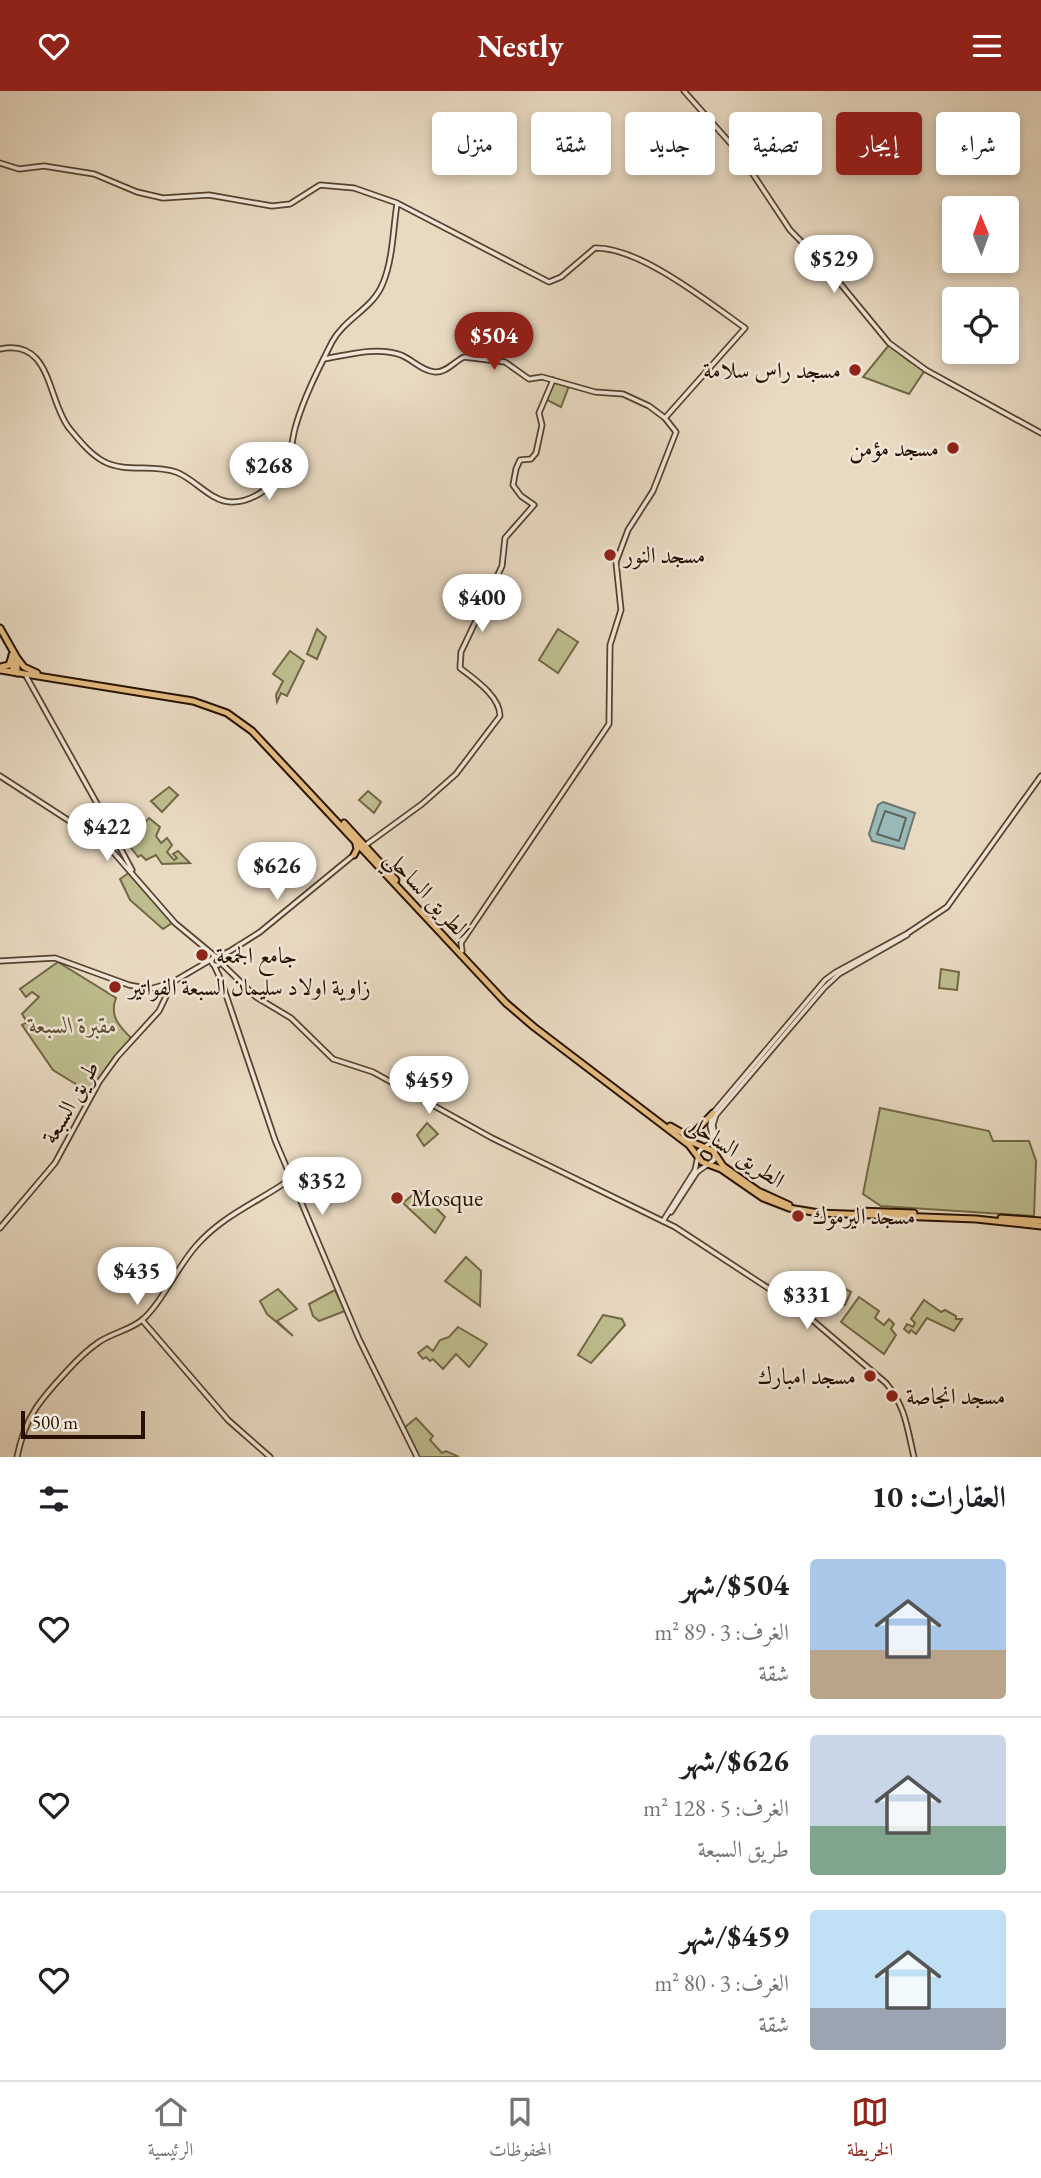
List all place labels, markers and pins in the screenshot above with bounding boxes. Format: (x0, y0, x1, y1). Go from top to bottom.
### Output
pin: $529 (793, 235, 875, 295)
pin: $504 (453, 313, 535, 372)
place label: مسجد راس سلامة (703, 355, 841, 385)
marker: مسجد راس سلامة (847, 362, 863, 378)
place label: مسجد مؤمن (849, 433, 939, 464)
marker: مسجد مؤمن (945, 440, 961, 456)
pin: $268 (228, 443, 310, 502)
place label: مسجد النور (622, 540, 705, 570)
marker: مسجد النور (602, 547, 618, 563)
pin: $400 (441, 575, 523, 634)
pin: $422 (66, 803, 148, 863)
pin: $626 (236, 843, 318, 902)
place label: جامع الجمعة (216, 940, 297, 976)
marker: جامع الجمعة (194, 947, 210, 963)
place label: زاوية اولاد سليمان السبعة الفواتير (127, 972, 371, 1002)
marker: زاوية اولاد سليمان السبعة الفواتير (107, 979, 123, 995)
pin: $459 (388, 1056, 470, 1116)
pin: $352 (281, 1157, 363, 1217)
place label: Mosque (411, 1183, 483, 1213)
marker: Mosque (389, 1190, 405, 1206)
place label: مسجد اليرموك (812, 1201, 915, 1231)
marker: مسجد اليرموك (790, 1208, 806, 1224)
pin: $435 (96, 1247, 178, 1307)
pin: $331 (766, 1271, 848, 1331)
place label: مسجد امبارك (757, 1361, 856, 1391)
marker: مسجد امبارك (862, 1368, 878, 1384)
place label: مسجد انجاصة (906, 1381, 1006, 1411)
marker: مسجد انجاصة (884, 1388, 900, 1404)

